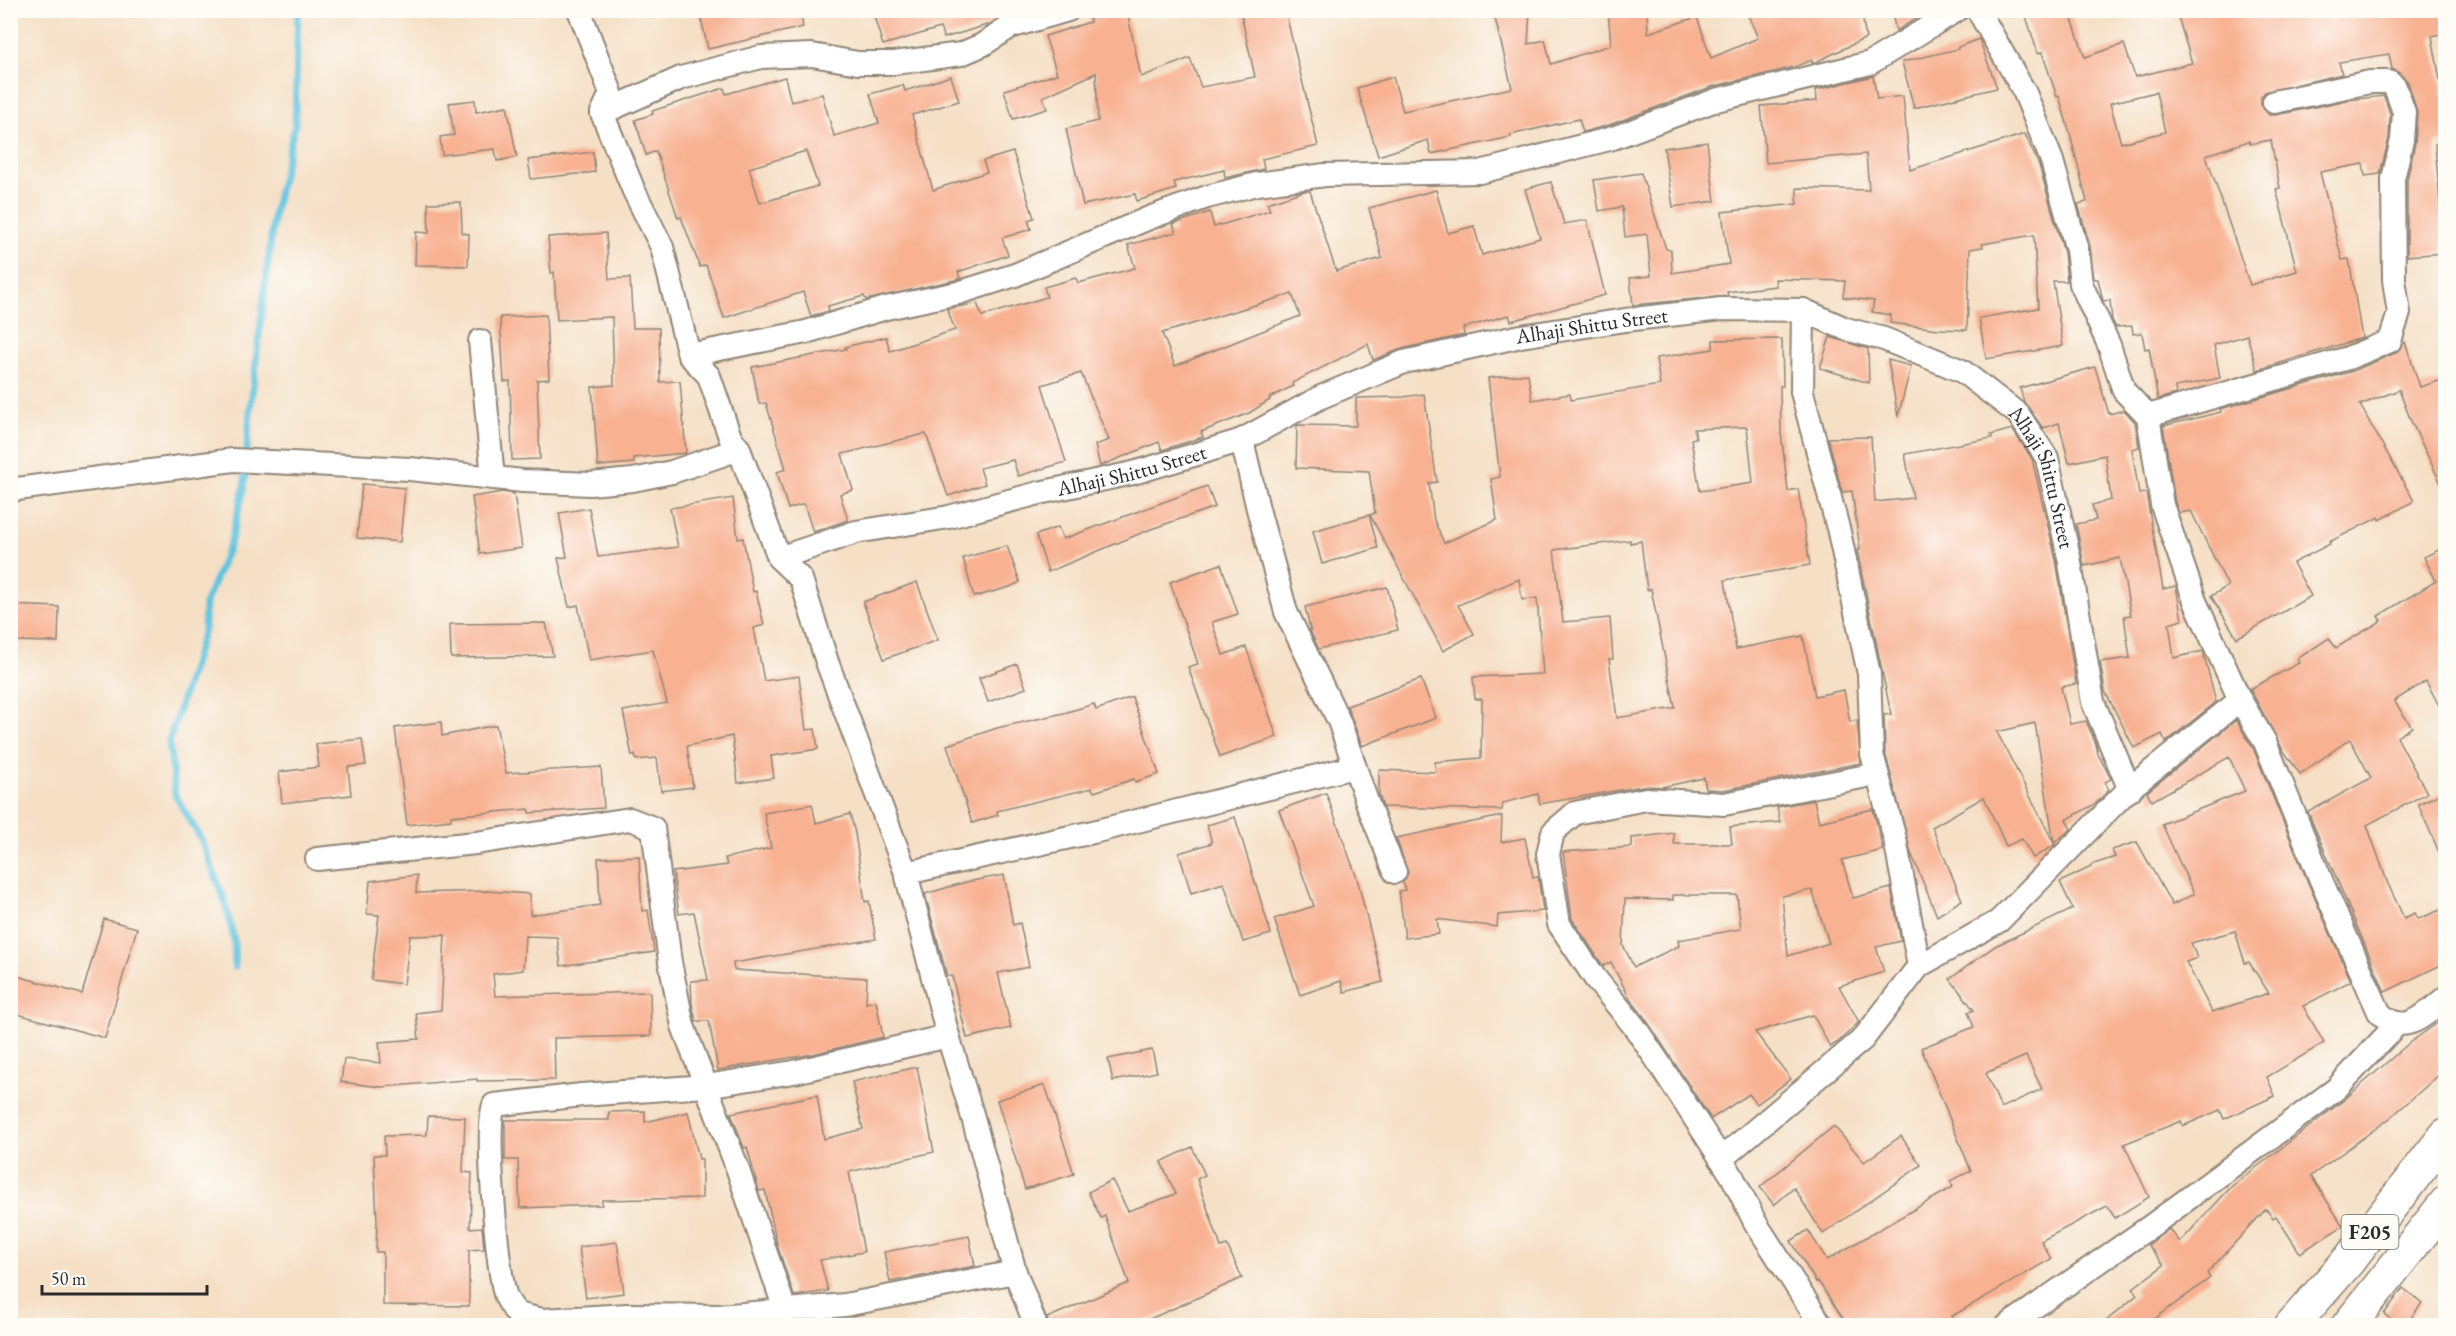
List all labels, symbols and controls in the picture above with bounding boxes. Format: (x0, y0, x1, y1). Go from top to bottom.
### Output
street label: Alhaji Shittu Street (1513, 301, 1669, 350)
street label: Alhaji Shittu Street (2003, 397, 2081, 551)
street label: Alhaji Shittu Street (1054, 438, 1210, 502)
road number: F205 (2342, 1215, 2398, 1249)
scale bar (42, 1258, 207, 1296)
text: 50 m (51, 1267, 86, 1290)

